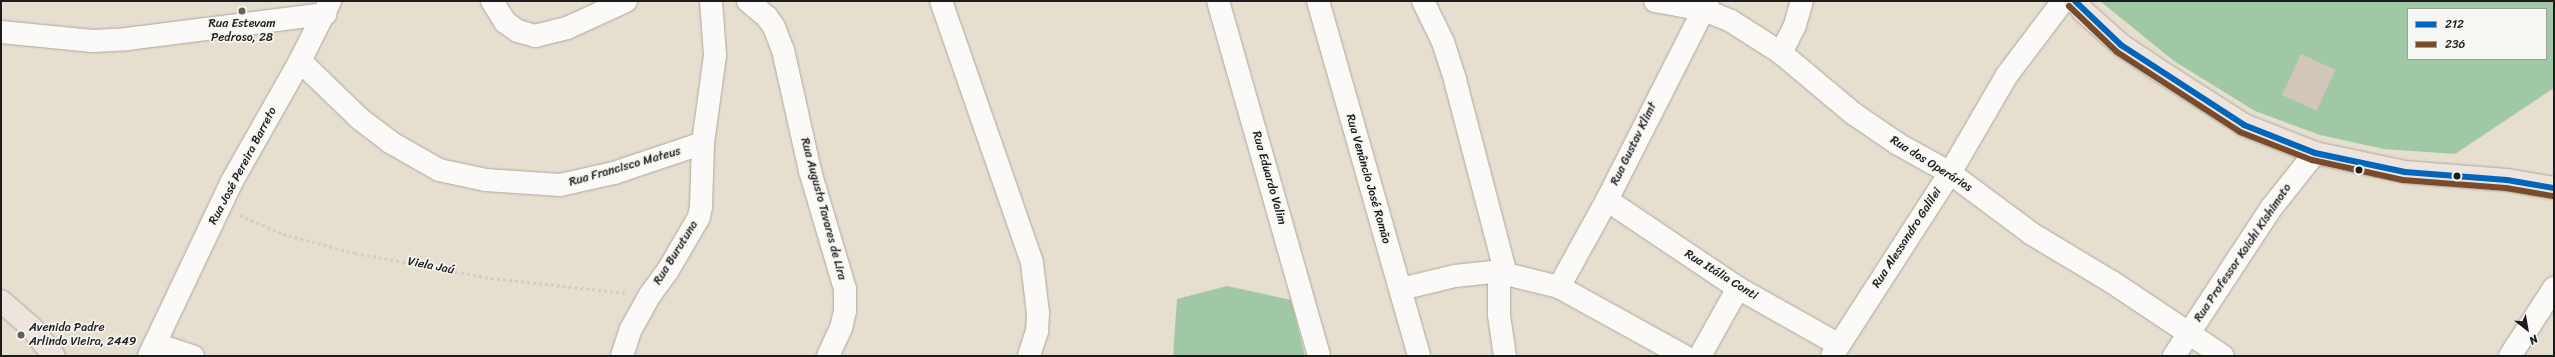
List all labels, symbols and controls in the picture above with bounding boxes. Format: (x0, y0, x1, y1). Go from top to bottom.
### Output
marker: Rua Estevam Pedroso, 28 (237, 6, 247, 16)
legend (2407, 8, 2547, 60)
text: 212 (2445, 13, 2464, 35)
place label: Rua Estevam Pedroso, 28 (208, 17, 276, 45)
text: 236 (2445, 33, 2465, 55)
street label: Rua Gustav Klimt (1608, 100, 1660, 188)
street label: Rua José Pereira Barreto (206, 104, 280, 228)
street label: Rua Venâncio José Romão (1343, 113, 1393, 245)
street label: Rua Eduardo Valim (1249, 129, 1289, 227)
street label: Rua dos Operários (1887, 133, 1975, 195)
street label: Rua Augusto Tavares de Lira (797, 136, 849, 282)
street label: Rua Francisco Mateus (567, 144, 683, 190)
unlabelled marker (2354, 165, 2364, 175)
unlabelled marker (2452, 171, 2462, 181)
street label: Rua Professor Koichi Kishimoto (2191, 181, 2295, 325)
street label: Rua Alessandro Galilei (1869, 185, 1945, 291)
street label: Rua Burutuna (651, 218, 701, 288)
street label: Rua Itália Conti (1682, 247, 1760, 303)
street label: Viela Jaú (406, 254, 456, 278)
north arrow (2507, 309, 2547, 349)
place label: Avenida Padre Arlindo Vieira, 2449 (29, 321, 137, 349)
marker: Avenida Padre Arlindo Vieira, 2449 (16, 330, 26, 340)
text: N (2525, 330, 2542, 350)

